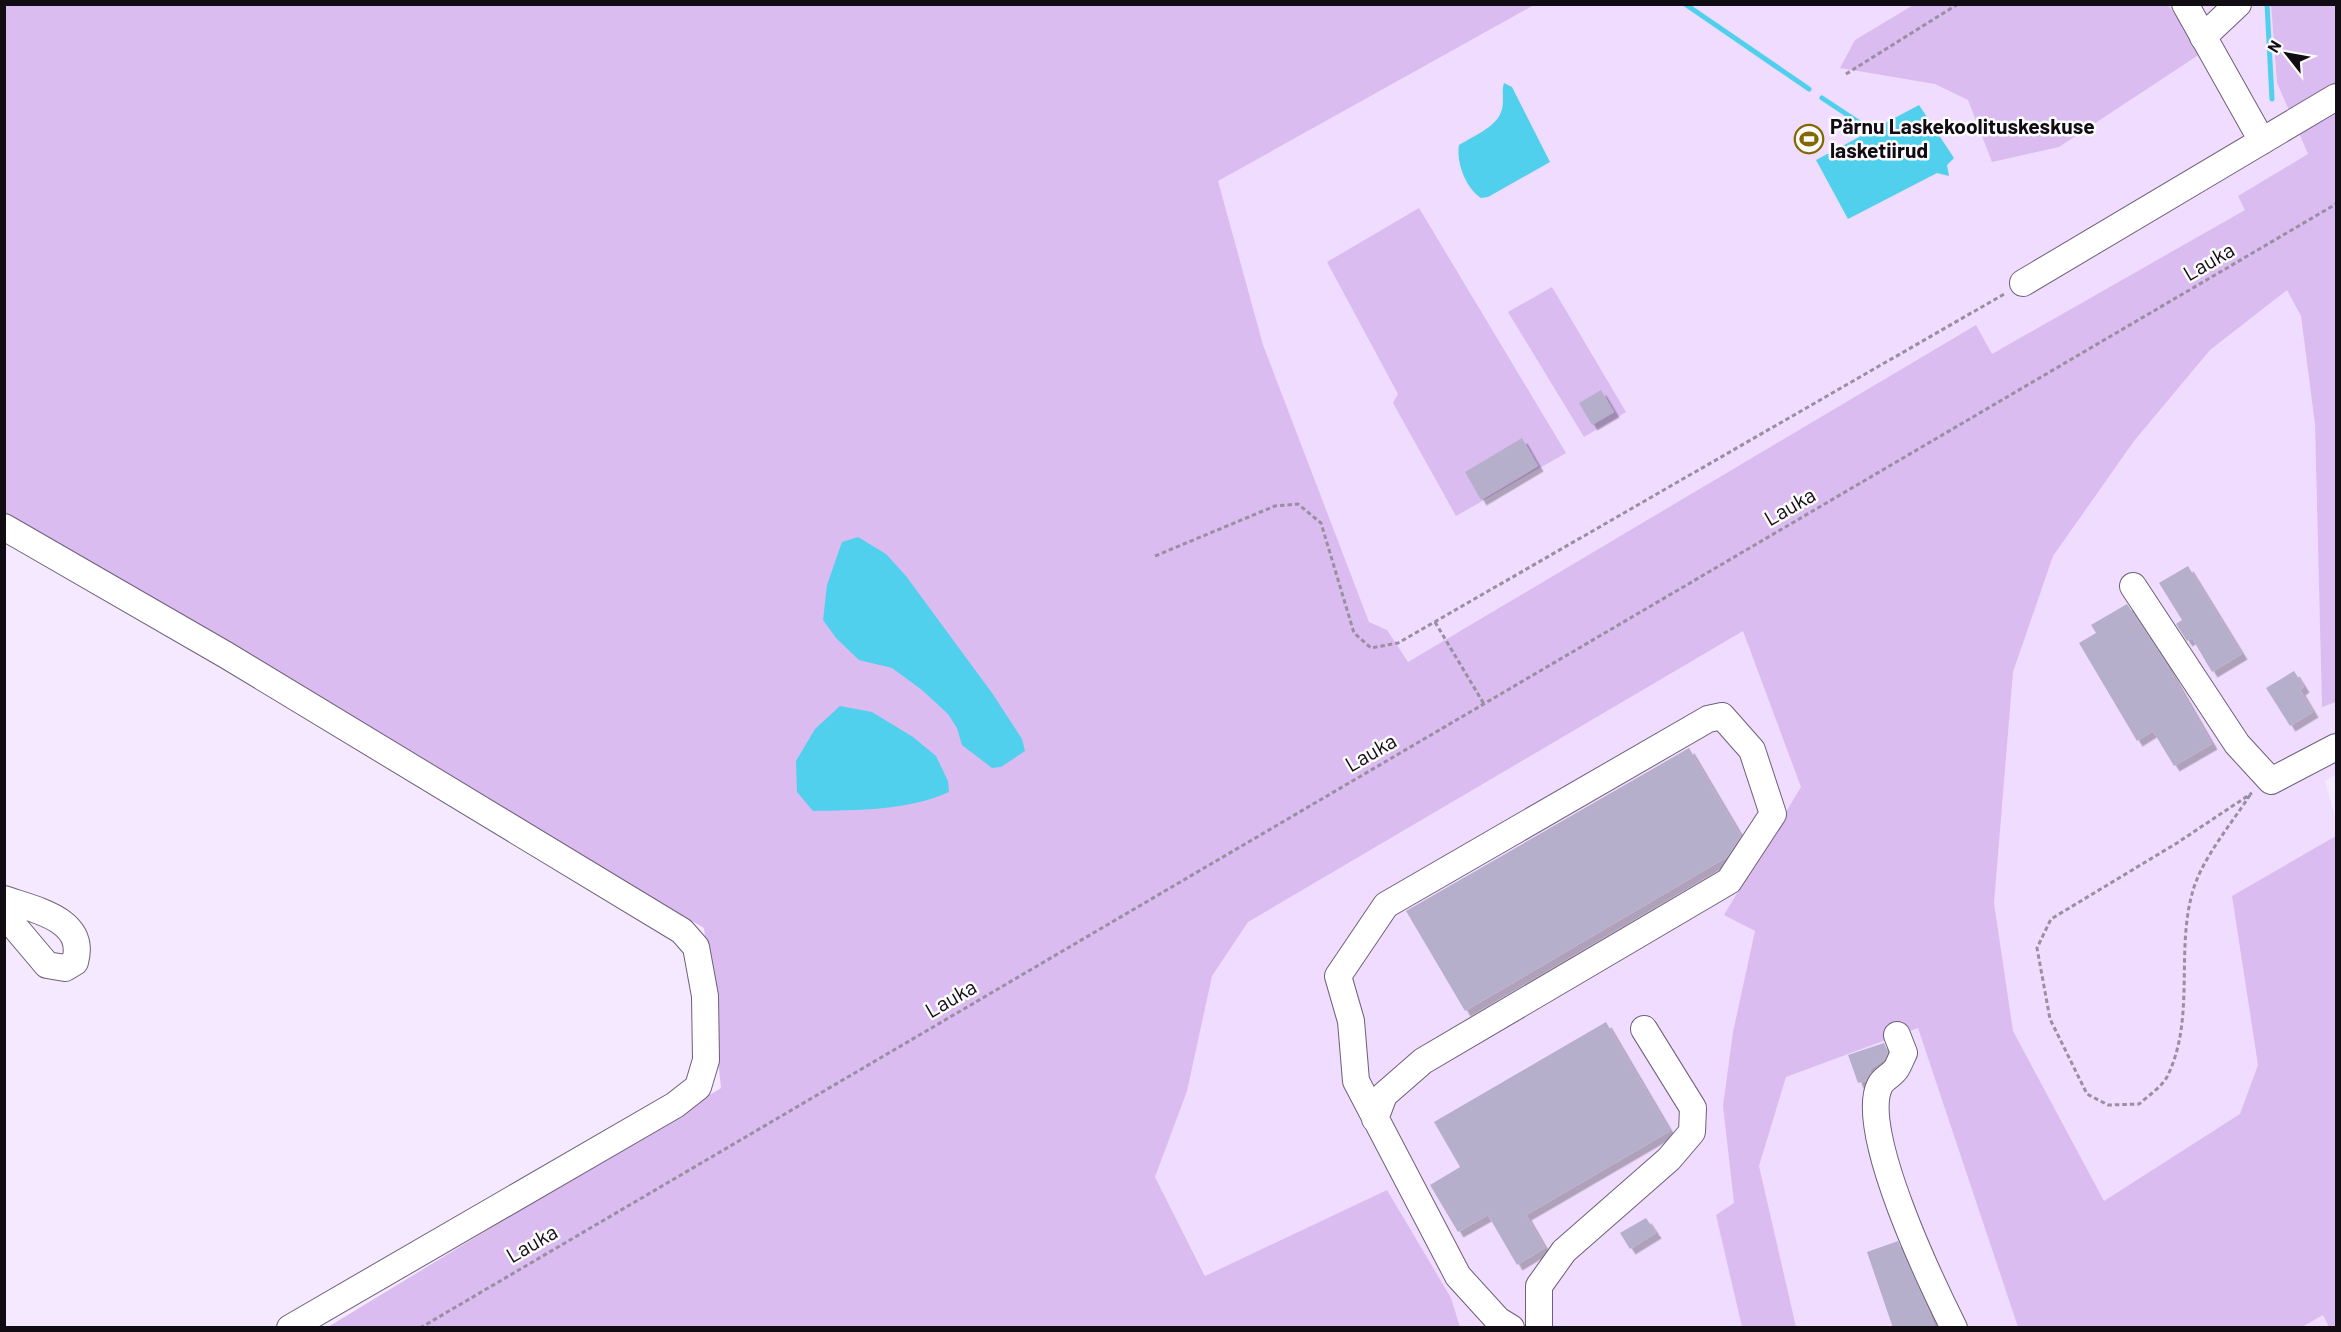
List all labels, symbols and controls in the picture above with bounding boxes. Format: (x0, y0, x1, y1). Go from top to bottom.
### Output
north arrow (2257, 24, 2317, 84)
text: N (2263, 37, 2285, 55)
place label: Pärnu Laskekoolituskeskuse lasketiirud (1830, 113, 2095, 162)
sports icon: Pärnu Laskekoolituskeskuse lasketiirud (1793, 123, 1825, 155)
street label: Lauka (2178, 236, 2238, 285)
street label: Lauka (1759, 481, 1819, 530)
street label: Lauka (1340, 727, 1400, 776)
street label: Lauka (920, 973, 980, 1022)
street label: Lauka (501, 1218, 561, 1267)

